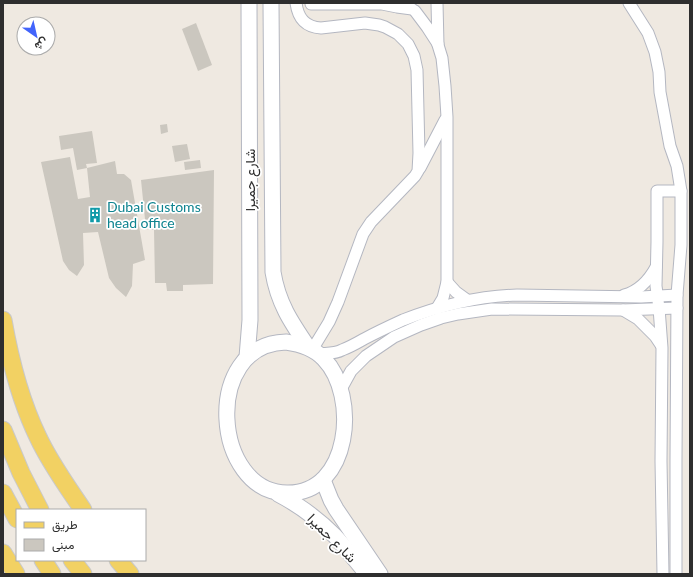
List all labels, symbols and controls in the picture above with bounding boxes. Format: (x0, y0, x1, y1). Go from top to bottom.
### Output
north arrow (16, 16, 56, 56)
text: ش (32, 35, 51, 54)
street label: شارع جميرا (241, 149, 261, 211)
place label: Dubai Customs head office (107, 198, 201, 231)
building icon: Dubai Customs head office (86, 206, 104, 224)
legend (16, 509, 146, 561)
street label: شارع جميرا (302, 510, 360, 568)
text: طريق (52, 517, 78, 533)
text: مبنى (52, 537, 74, 553)

